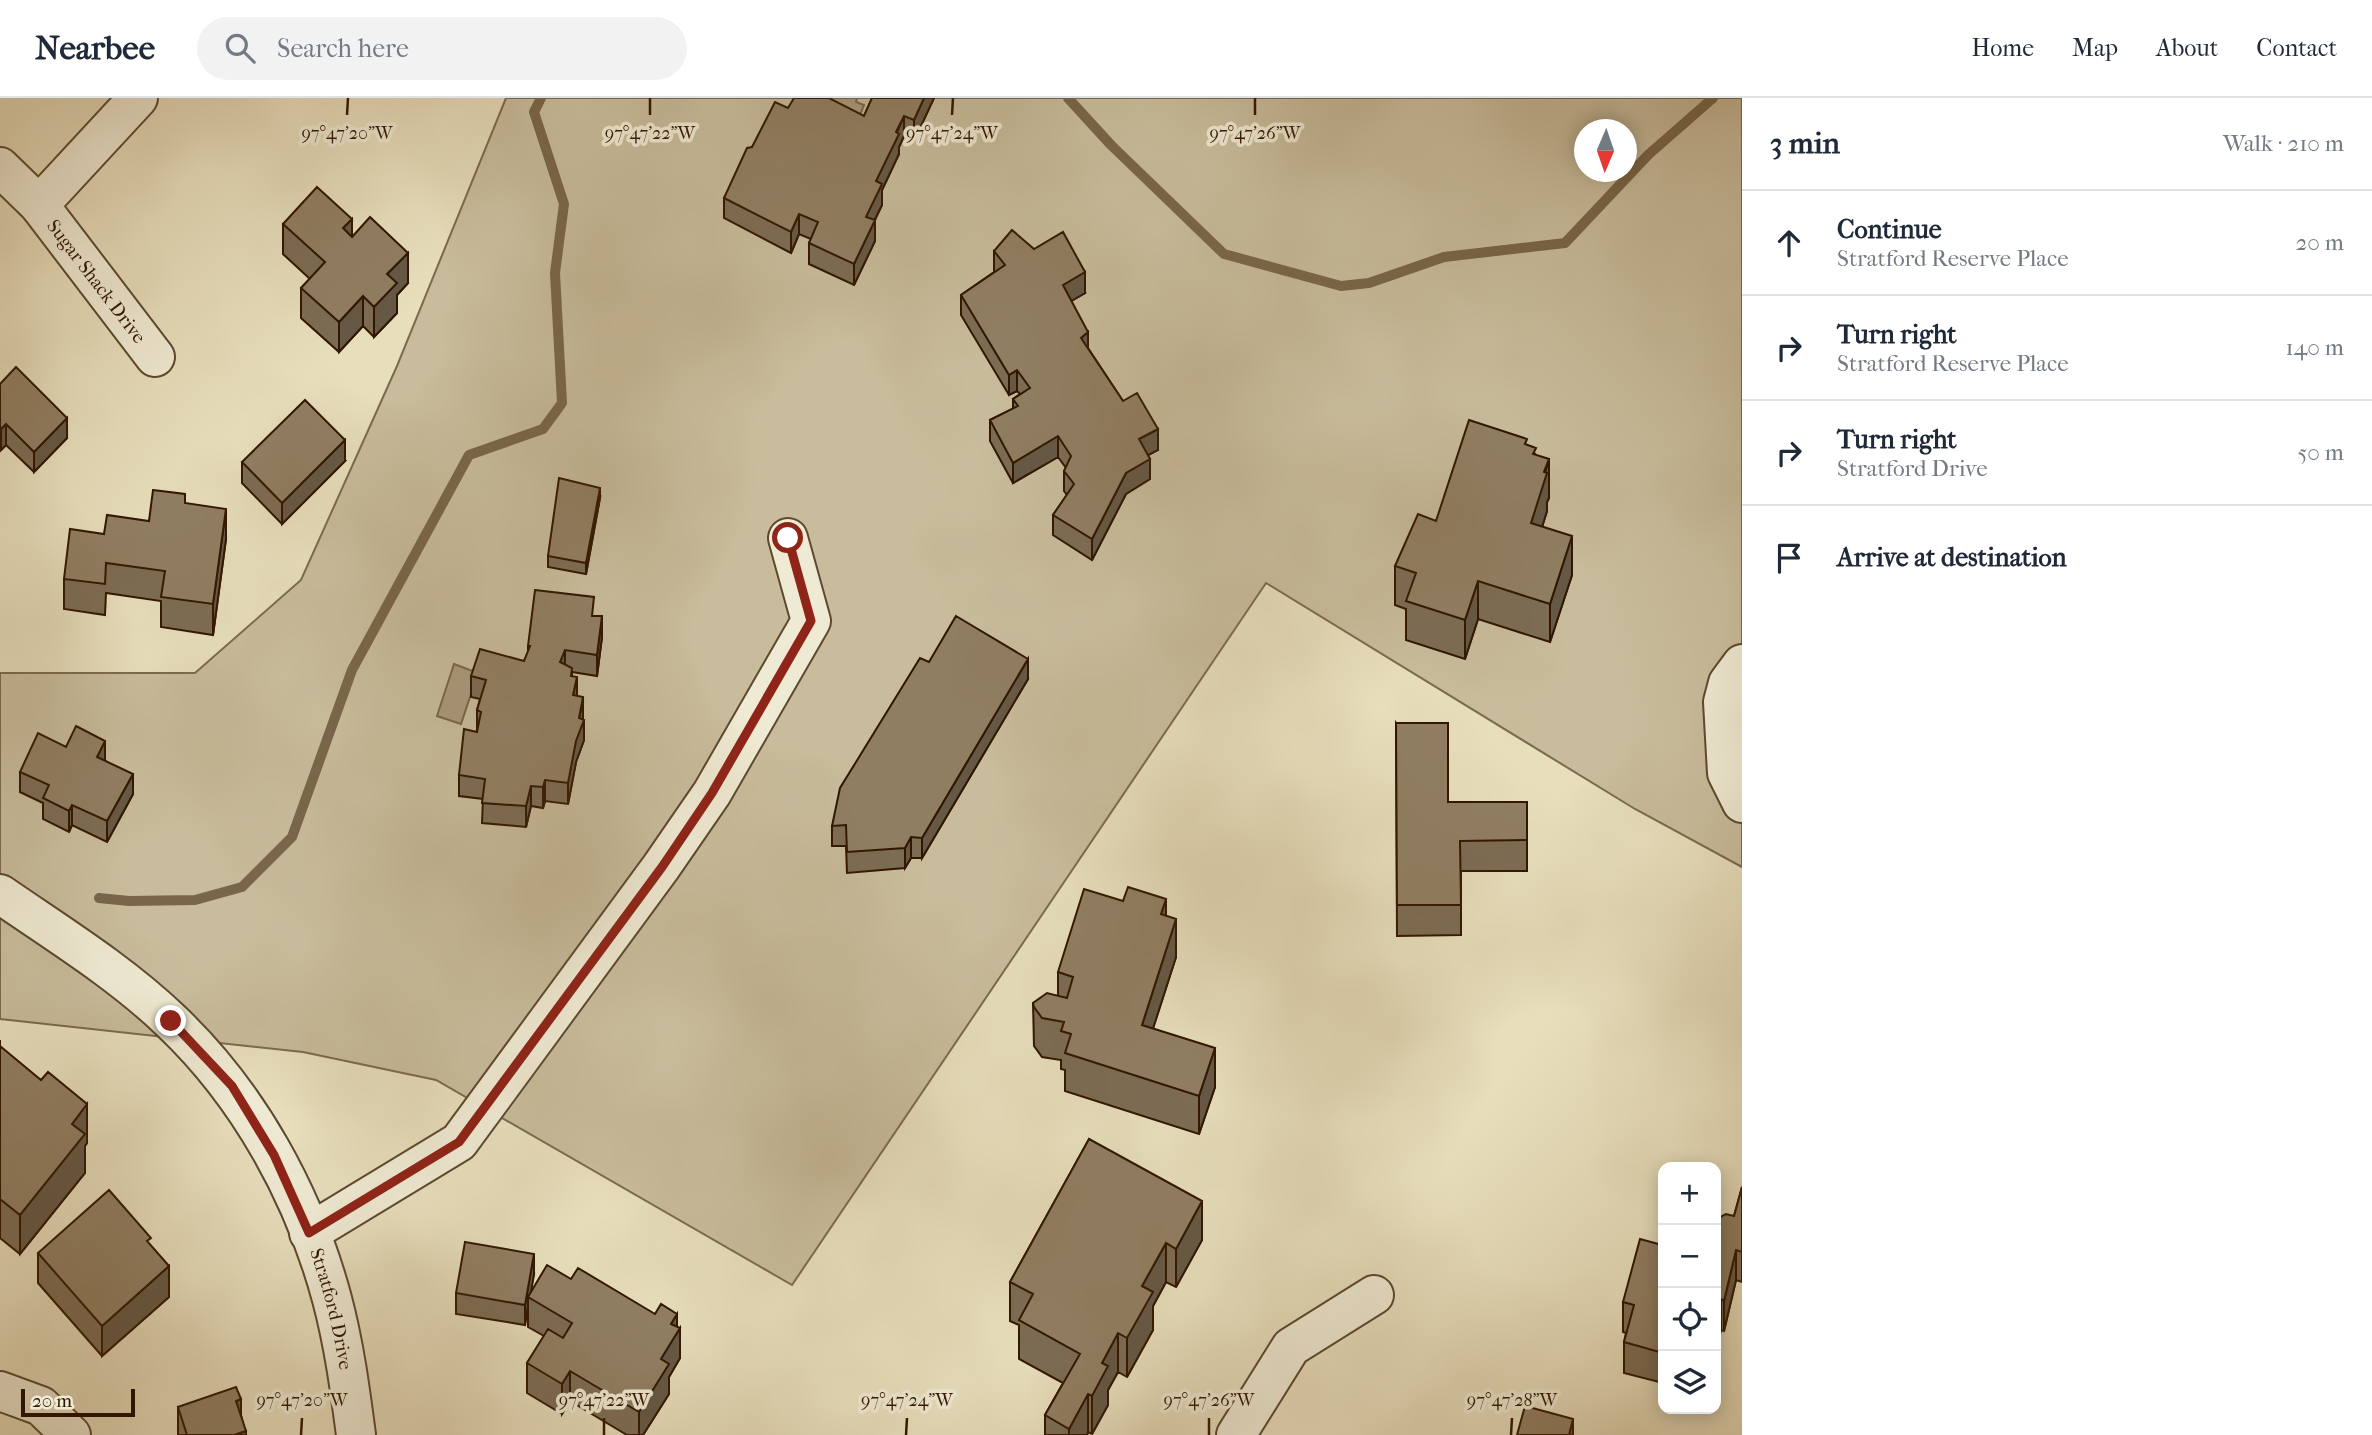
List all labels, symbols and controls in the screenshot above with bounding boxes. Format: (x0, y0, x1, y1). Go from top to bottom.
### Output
search box (197, 17, 687, 80)
text: Nearbee (35, 29, 155, 68)
icon: search (221, 29, 259, 67)
text: Search here (277, 33, 409, 64)
text: Home (1972, 34, 2034, 62)
text: Map (2072, 34, 2118, 62)
text: About (2156, 34, 2218, 62)
text: Contact (2256, 34, 2337, 62)
north arrow (1574, 119, 1637, 182)
text: 97°47'20"W (301, 123, 394, 144)
text: 97°47'22"W (605, 123, 697, 144)
text: 97°47'24"W (906, 123, 999, 144)
text: 97°47'26"W (1209, 123, 1302, 144)
text: 3 min (1770, 126, 1840, 161)
text: Walk · 210 m (2223, 130, 2344, 157)
text: Continue (1837, 214, 1942, 245)
street label: Sugar Shack Drive (42, 215, 150, 348)
icon: ahead (1770, 224, 1808, 262)
text: 20 m (2295, 229, 2344, 256)
text: Stratford Reserve Place (1837, 245, 2069, 272)
text: Turn right (1837, 319, 1957, 350)
icon: right (1770, 329, 1808, 367)
text: 140 m (2285, 334, 2344, 361)
text: Stratford Reserve Place (1837, 350, 2069, 377)
text: Turn right (1837, 424, 1957, 455)
icon: right (1770, 434, 1808, 472)
text: 50 m (2297, 439, 2344, 466)
text: Stratford Drive (1837, 455, 1988, 482)
route start (772, 522, 803, 553)
icon: arrive (1770, 539, 1808, 577)
text: Arrive at destination (1837, 542, 2067, 573)
route end (155, 1005, 186, 1036)
map controls (1658, 1162, 1721, 1414)
button: + (1658, 1162, 1721, 1225)
button: − (1658, 1225, 1721, 1288)
street label: Stratford Drive (305, 1245, 357, 1371)
button: locate (1658, 1288, 1721, 1351)
button: layers (1658, 1351, 1721, 1414)
scale bar (21, 1386, 135, 1418)
text: 20 m (32, 1390, 72, 1412)
text: 97°47'20"W (256, 1390, 349, 1411)
text: 97°47'22"W (559, 1390, 651, 1411)
text: 97°47'24"W (861, 1390, 954, 1411)
text: 97°47'26"W (1163, 1390, 1256, 1411)
text: 97°47'28"W (1467, 1390, 1558, 1411)

